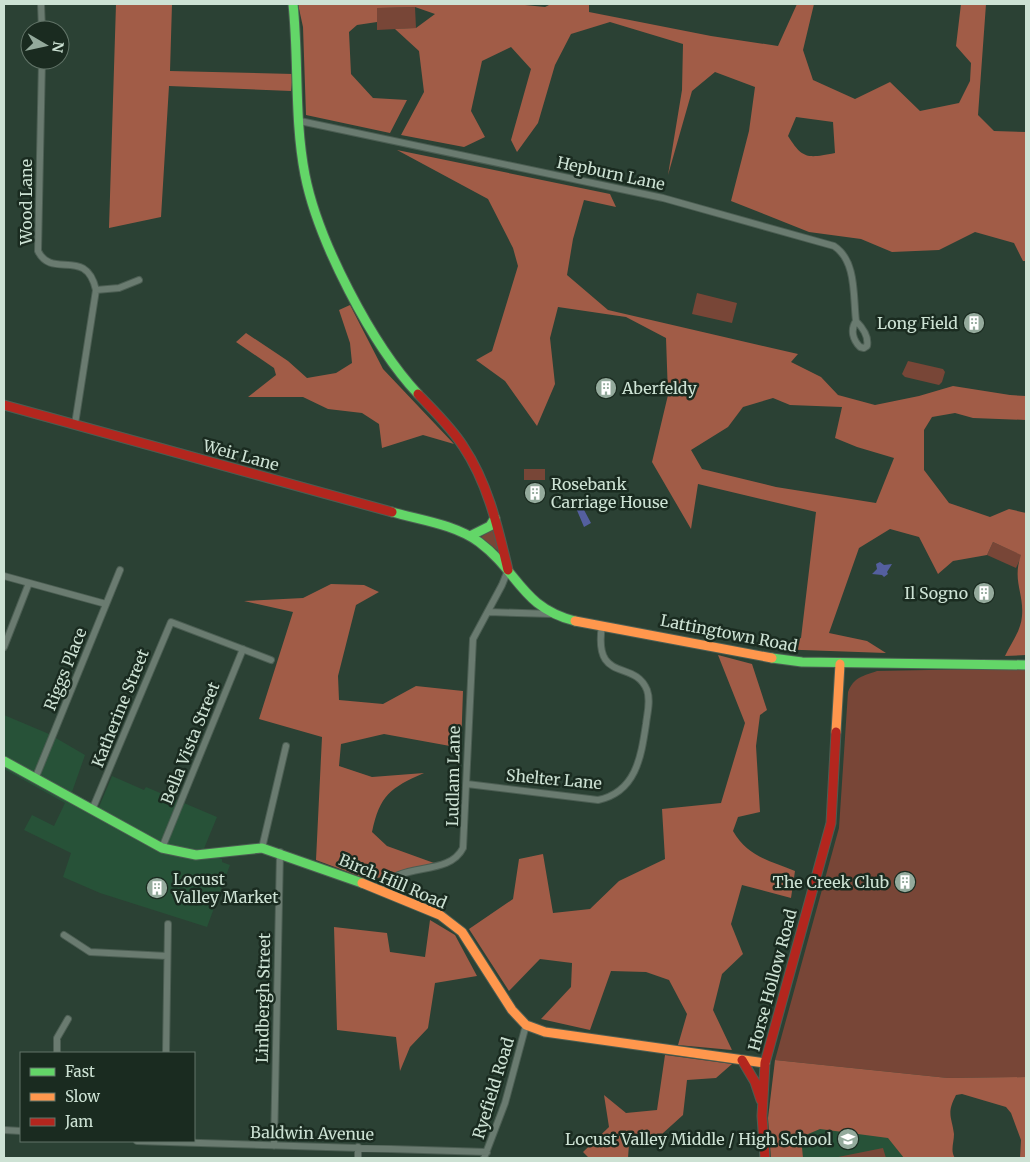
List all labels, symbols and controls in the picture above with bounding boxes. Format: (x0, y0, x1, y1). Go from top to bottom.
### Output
north arrow (20, 20, 70, 70)
text: N (48, 40, 68, 54)
street label: Hepburn Lane (555, 152, 667, 194)
street label: Wood Lane (16, 159, 36, 246)
building icon: Long Field (962, 311, 986, 335)
place label: Long Field (877, 313, 958, 333)
building icon: Aberfeldy (594, 376, 618, 400)
place label: Aberfeldy (621, 378, 697, 398)
street label: Weir Lane (200, 435, 281, 475)
place label: Rosebank Carriage House (551, 474, 668, 512)
building icon: Rosebank Carriage House (523, 481, 547, 505)
building icon: Il Sogno (972, 581, 996, 605)
place label: Il Sogno (904, 583, 968, 603)
street label: Lattingtown Road (659, 610, 800, 656)
street label: Riggs Place (39, 625, 91, 713)
street label: Katherine Street (87, 645, 153, 770)
street label: Bella Vista Street (156, 678, 224, 807)
street label: Ludlam Lane (442, 726, 464, 826)
street label: Shelter Lane (505, 765, 603, 793)
street label: Birch Hill Road (336, 849, 450, 913)
place label: Locust Valley Market (172, 869, 279, 907)
building icon: The Creek Club (893, 870, 917, 894)
place label: The Creek Club (773, 872, 889, 892)
building icon: Locust Valley Market (145, 876, 169, 900)
street label: Horse Hollow Road (743, 907, 801, 1053)
street label: Lindbergh Street (252, 932, 274, 1063)
street label: Ryefield Road (468, 1034, 518, 1141)
legend (20, 1052, 195, 1142)
text: Fast (65, 1062, 95, 1081)
text: Slow (65, 1087, 100, 1106)
text: Jam (64, 1112, 93, 1131)
street label: Baldwin Avenue (250, 1122, 374, 1144)
school or university icon: Locust Valley Middle / High School (836, 1127, 860, 1151)
place label: Locust Valley Middle / High School (565, 1129, 832, 1149)

